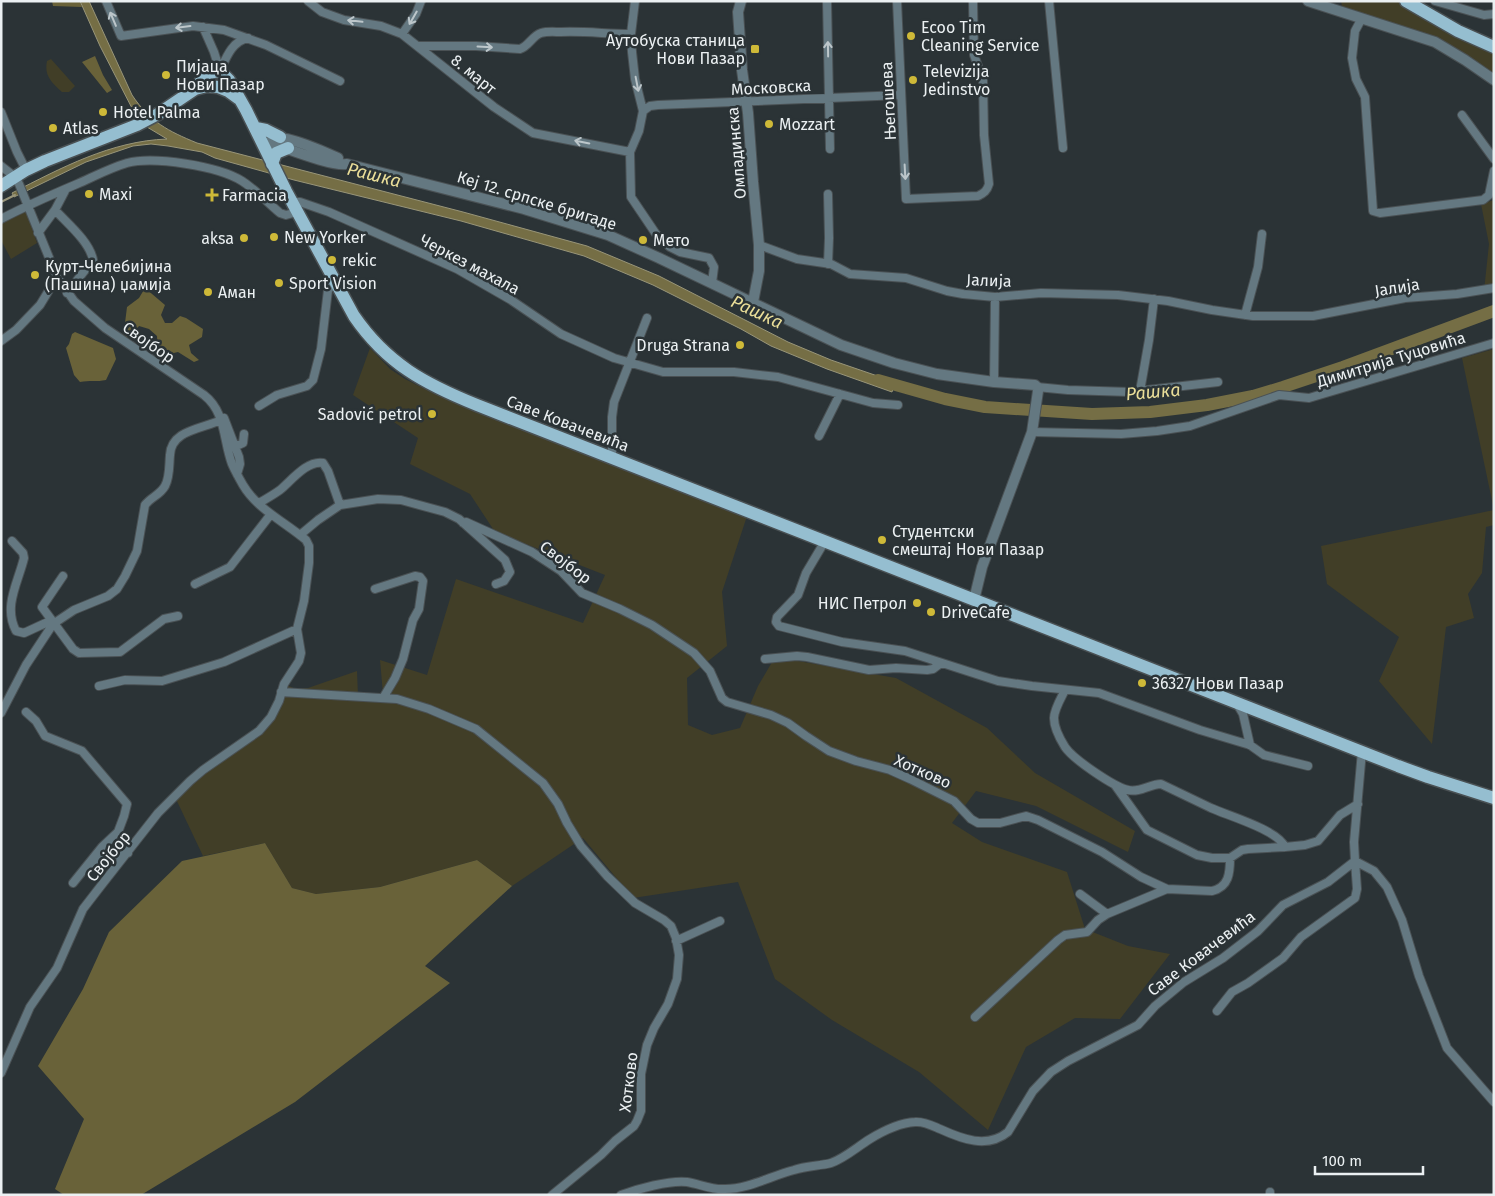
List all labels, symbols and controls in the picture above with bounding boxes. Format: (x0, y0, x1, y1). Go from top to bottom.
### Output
one-way arrow (108, 11, 117, 26)
one-way arrow (407, 11, 417, 25)
one-way arrow (347, 16, 363, 26)
place label: Ecoo Tim Cleaning Service (921, 18, 1040, 55)
one-way arrow (176, 22, 192, 32)
marker: Ecoo Tim Cleaning Service (905, 30, 917, 42)
place label: Аутобуска станица Нови Пазар (606, 31, 745, 68)
one-way arrow (477, 42, 493, 51)
one-way arrow (823, 42, 833, 58)
marker: Аутобуска станица Нови Пазар (749, 43, 761, 55)
street label: 8. март (447, 50, 501, 99)
place label: Пијаца Нови Пазар (176, 57, 265, 94)
street label: Његошева (877, 61, 900, 141)
place label: Televizija Jedinstvo (923, 62, 990, 99)
marker: Пијаца Нови Пазар (160, 69, 172, 81)
marker: Televizija Jedinstvo (907, 74, 919, 86)
one-way arrow (632, 76, 642, 92)
street label: Московска (730, 76, 812, 99)
place label: Hotel Palma (113, 103, 200, 122)
marker: Hotel Palma (97, 106, 109, 118)
street label: Омладинска (723, 106, 750, 200)
place label: Mozzart (779, 115, 835, 134)
marker: Mozzart (763, 118, 775, 130)
place label: Atlas (63, 119, 98, 138)
marker: Atlas (47, 122, 59, 134)
one-way arrow (575, 137, 591, 147)
water label: Рашка (345, 158, 403, 192)
one-way arrow (901, 164, 910, 180)
street label: Кеј 12. српске бригаде (455, 167, 619, 234)
place label: Maxi (99, 185, 132, 204)
place label: Farmacia (222, 186, 287, 205)
marker: Maxi (83, 188, 95, 200)
marker: Farmacia (206, 189, 218, 201)
place label: New Yorker (284, 228, 367, 247)
place label: aksa (201, 229, 234, 248)
street label: Черкез махала (417, 230, 523, 299)
marker: New Yorker (268, 231, 280, 243)
place label: Мето (653, 231, 690, 250)
marker: aksa (238, 232, 250, 244)
marker: Мето (637, 234, 649, 246)
place label: rekic (342, 251, 377, 270)
marker: rekic (326, 254, 338, 266)
place label: Курт-Челебијина (Пашина) џамија (45, 257, 172, 294)
marker: Курт-Челебијина (Пашина) џамија (29, 269, 41, 281)
street label: Јалија (966, 270, 1012, 291)
place label: Sport Vision (289, 274, 377, 293)
street label: Јалија (1373, 275, 1421, 300)
marker: Sport Vision (273, 277, 285, 289)
place label: Аман (218, 283, 256, 302)
marker: Аман (202, 286, 214, 298)
water label: Рашка (727, 290, 787, 334)
street label: Својбор (119, 318, 179, 367)
street label: Димитрија Туцовића (1314, 328, 1468, 391)
place label: Druga Strana (636, 336, 730, 355)
marker: Druga Strana (734, 339, 746, 351)
water label: Рашка (1125, 379, 1181, 405)
street label: Саве Ковачевића (504, 391, 632, 456)
place label: Sadović petrol (318, 405, 422, 424)
marker: Sadović petrol (426, 408, 438, 420)
place label: Студентски смештај Нови Пазар (892, 522, 1044, 559)
marker: Студентски смештај Нови Пазар (876, 534, 888, 546)
street label: Својбор (536, 537, 595, 588)
place label: НИС Петрол (818, 594, 907, 613)
marker: НИС Петрол (911, 597, 923, 609)
place label: DriveCafe (941, 603, 1010, 622)
marker: DriveCafe (925, 606, 937, 618)
place label: 36327 Нови Пазар (1152, 674, 1284, 693)
marker: 36327 Нови Пазар (1136, 677, 1148, 689)
street label: Хотково (891, 750, 954, 792)
street label: Својбор (82, 827, 135, 885)
street label: Саве Ковачевића (1144, 907, 1259, 1000)
street label: Хотково (615, 1051, 642, 1113)
scale bar (1315, 1144, 1422, 1176)
text: 100 m (1322, 1152, 1362, 1170)

